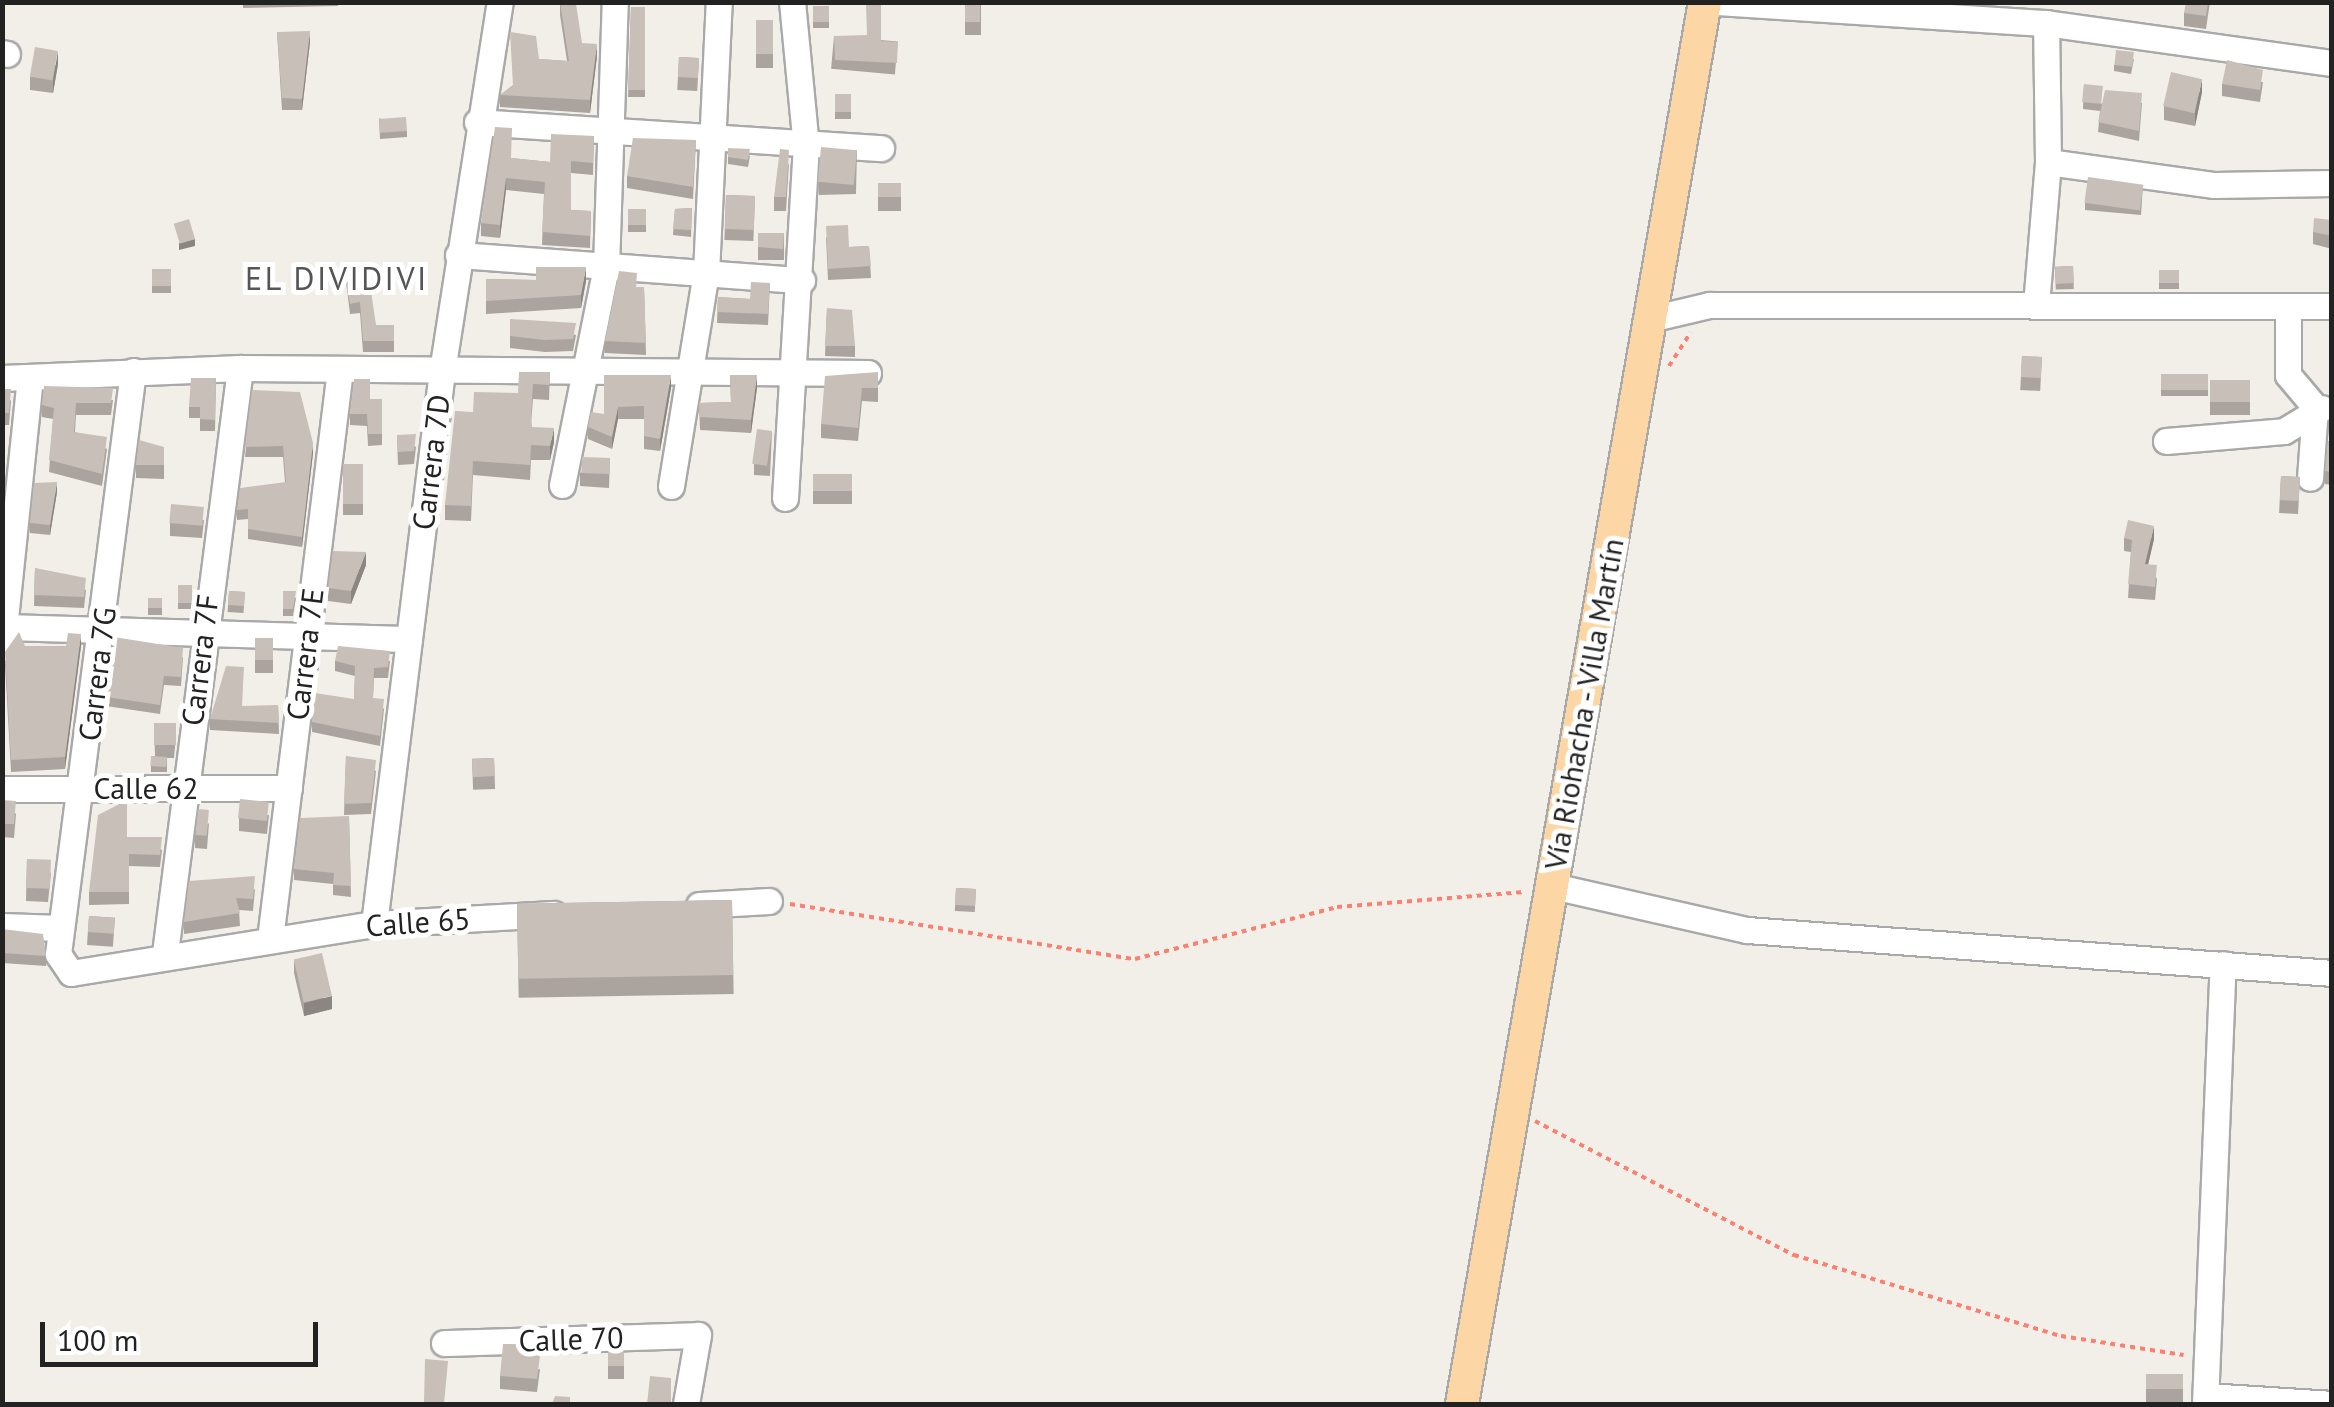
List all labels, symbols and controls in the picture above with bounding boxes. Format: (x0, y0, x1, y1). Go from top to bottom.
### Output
district label: EL DIVIDIVI (244, 259, 430, 297)
street label: Carrera 7D (405, 392, 457, 532)
street label: Vía Riohacha - Villa Martín (1537, 533, 1631, 875)
street label: Carrera 7E (279, 586, 331, 722)
street label: Carrera 7F (174, 592, 226, 728)
street label: Carrera 7G (71, 605, 123, 743)
street label: Calle 62 (94, 770, 198, 806)
street label: Calle 65 (364, 900, 472, 944)
scale bar (45, 1302, 322, 1364)
street label: Calle 70 (518, 1319, 624, 1359)
text: 100 m (57, 1320, 138, 1359)

